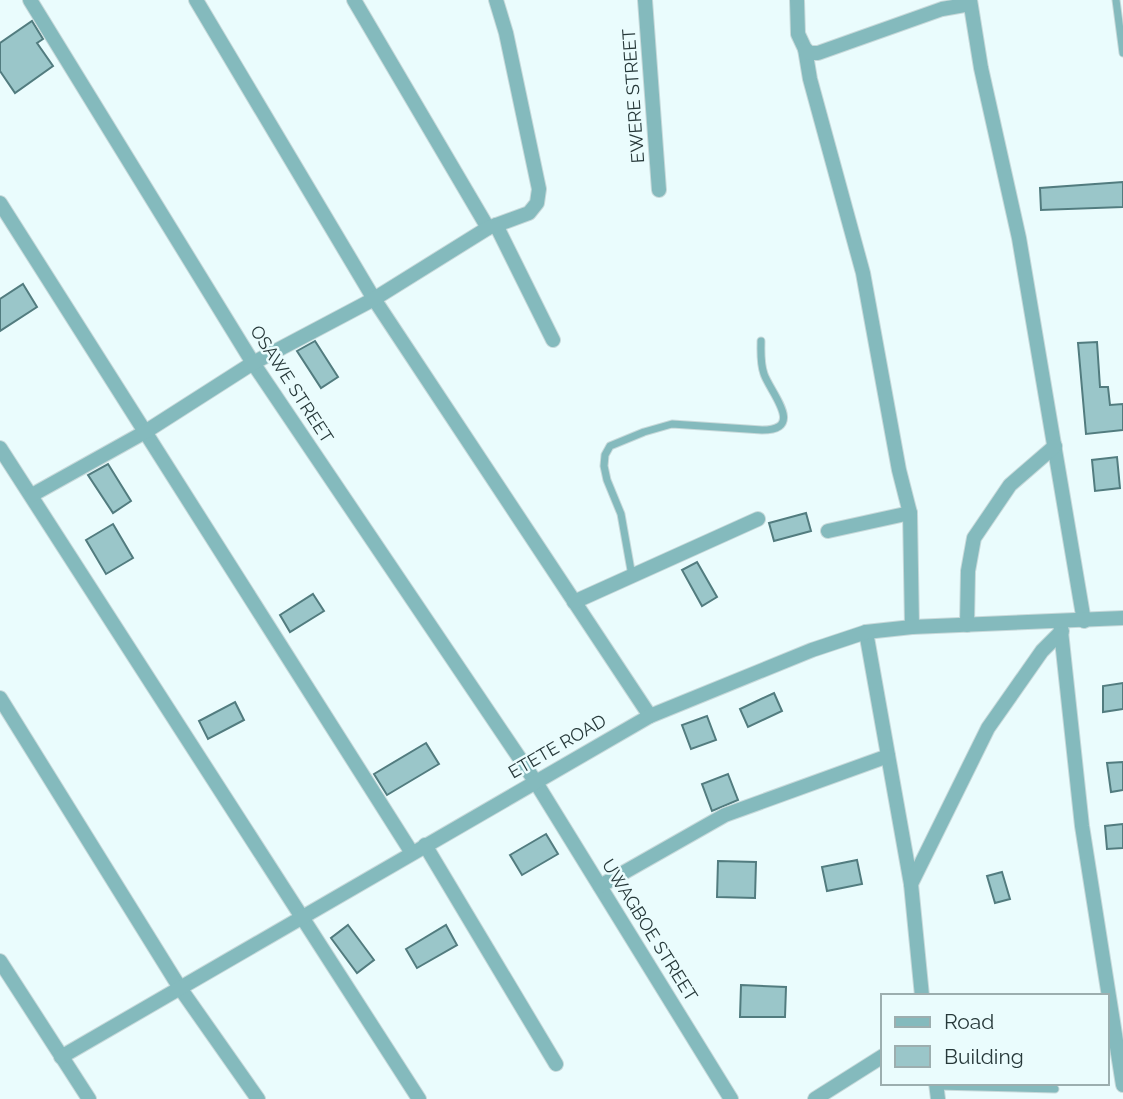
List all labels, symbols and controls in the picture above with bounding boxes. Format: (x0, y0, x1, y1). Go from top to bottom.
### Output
street label: EWERE STREET (618, 28, 648, 164)
street label: OSAWE STREET (246, 321, 338, 447)
street label: ETETE ROAD (504, 710, 610, 782)
street label: UWAGBOE STREET (598, 855, 702, 1005)
legend (881, 994, 1109, 1085)
text: Road (944, 1009, 994, 1034)
text: Building (944, 1044, 1024, 1069)

